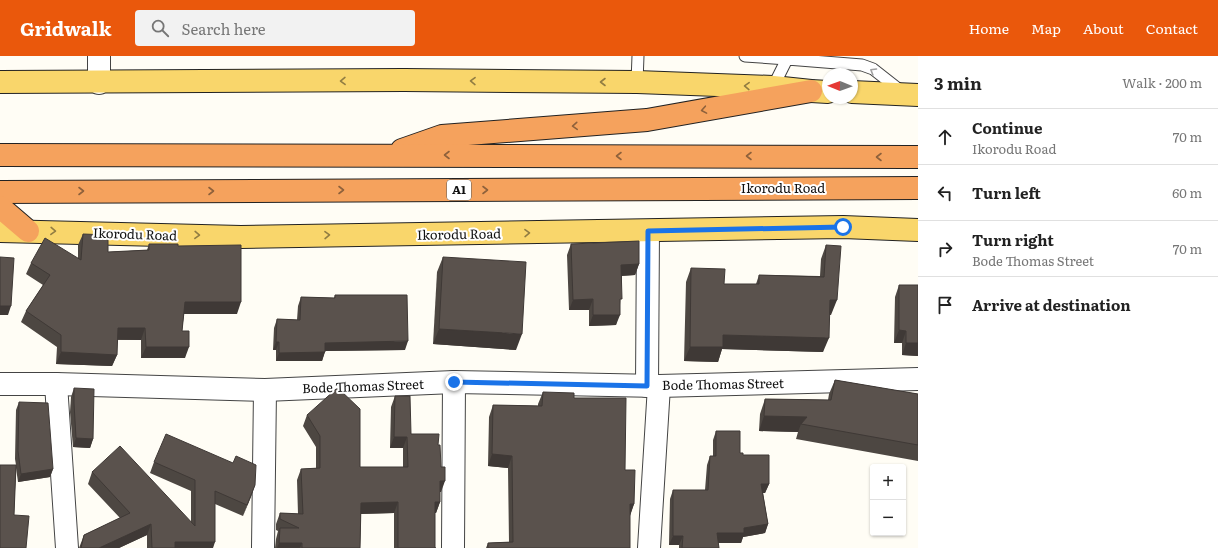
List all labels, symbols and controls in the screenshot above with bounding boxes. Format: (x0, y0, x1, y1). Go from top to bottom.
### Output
search box (135, 10, 415, 46)
text: Gridwalk (20, 14, 111, 42)
icon: search (149, 17, 171, 39)
text: Search here (181, 17, 266, 40)
text: Home (969, 18, 1009, 38)
text: Map (1031, 18, 1061, 38)
text: About (1083, 18, 1124, 38)
text: Contact (1146, 18, 1198, 38)
north arrow (822, 68, 858, 104)
one-way arrow (871, 68, 878, 75)
text: 3 min (934, 70, 982, 95)
text: Walk · 200 m (1122, 73, 1202, 92)
one-way arrow (340, 77, 346, 85)
one-way arrow (470, 77, 476, 85)
one-way arrow (600, 78, 606, 86)
one-way arrow (744, 82, 750, 90)
one-way arrow (701, 106, 707, 114)
text: Continue (972, 116, 1042, 139)
one-way arrow (572, 121, 578, 130)
icon: ahead (934, 126, 956, 148)
text: 70 m (1173, 127, 1202, 146)
text: Ikorodu Road (972, 139, 1056, 158)
one-way arrow (444, 151, 450, 159)
one-way arrow (616, 152, 622, 160)
one-way arrow (746, 152, 752, 160)
one-way arrow (876, 153, 882, 161)
street label: Ikorodu Road (741, 178, 825, 197)
road number: A1 (447, 180, 471, 200)
text: Turn left (972, 181, 1041, 204)
icon: left (934, 182, 956, 204)
text: 60 m (1172, 183, 1202, 202)
one-way arrow (338, 186, 344, 194)
one-way arrow (482, 186, 488, 194)
one-way arrow (78, 187, 84, 195)
one-way arrow (208, 187, 214, 195)
route start (834, 218, 852, 236)
street label: Ikorodu Road (93, 223, 178, 244)
street label: Ikorodu Road (417, 223, 501, 244)
one-way arrow (50, 227, 56, 236)
one-way arrow (524, 228, 530, 237)
text: Turn right (972, 228, 1054, 251)
one-way arrow (194, 231, 200, 240)
one-way arrow (324, 231, 330, 239)
icon: right (934, 238, 956, 260)
text: 70 m (1173, 239, 1202, 258)
text: Bode Thomas Street (972, 251, 1094, 270)
text: Arrive at destination (972, 293, 1131, 316)
icon: arrive (934, 294, 956, 316)
route end (445, 373, 463, 391)
street label: Bode Thomas Street (662, 373, 785, 394)
street label: Bode Thomas Street (302, 374, 425, 397)
map controls (870, 464, 906, 536)
button: + (870, 464, 906, 500)
button: − (870, 500, 906, 536)

